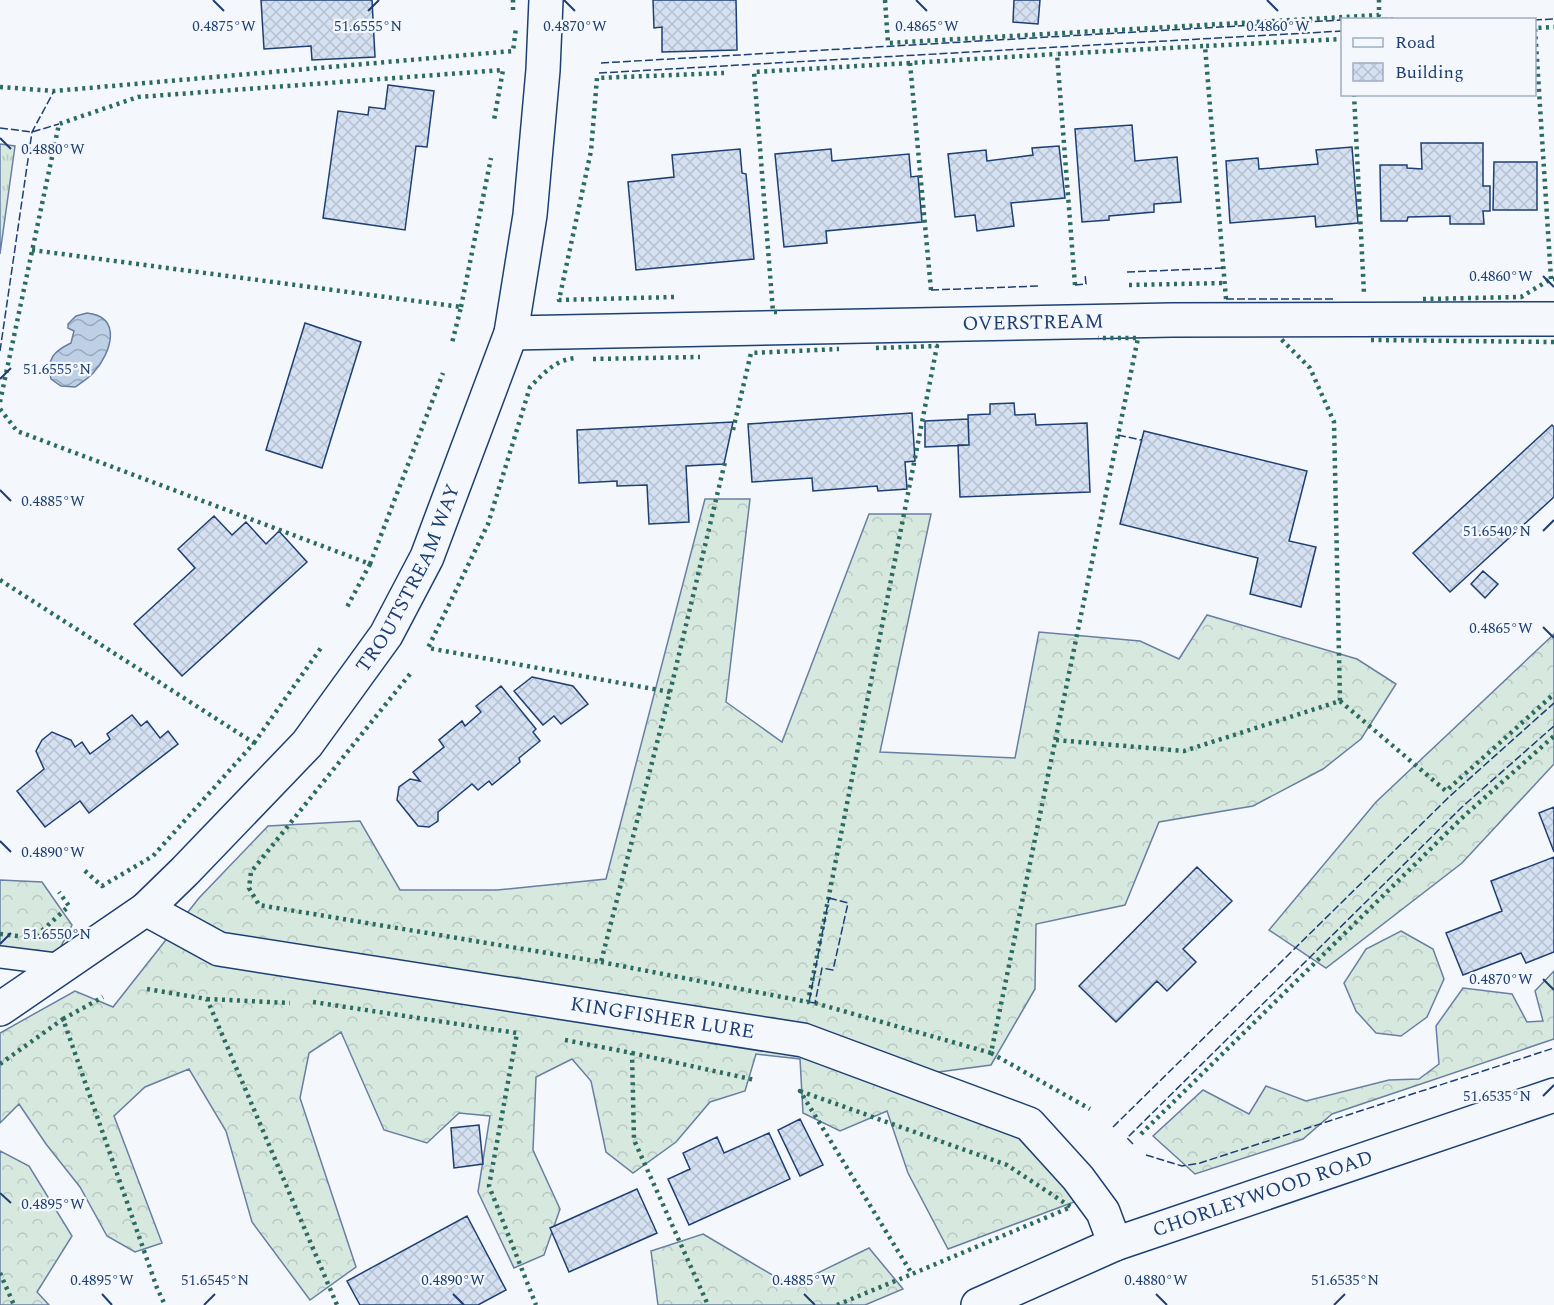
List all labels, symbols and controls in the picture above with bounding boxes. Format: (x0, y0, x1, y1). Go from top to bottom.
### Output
text: 0.4875°W (192, 15, 256, 38)
text: 51.6555°N (334, 15, 402, 38)
text: 0.4870°W (543, 15, 607, 38)
text: 0.4865°W (895, 15, 959, 38)
text: 0.4860°W (1246, 15, 1310, 38)
legend (1341, 18, 1536, 96)
text: Road (1395, 29, 1436, 56)
text: Building (1395, 59, 1464, 86)
text: 0.4880°W (21, 138, 85, 161)
text: 0.4860°W (1469, 265, 1533, 288)
street label: OVERSTREAM (962, 306, 1104, 339)
text: 51.6555°N (23, 358, 91, 381)
street label: TROUTSTREAM WAY (348, 480, 468, 679)
text: 0.4885°W (21, 490, 85, 513)
text: 51.6540°N (1463, 520, 1531, 543)
text: 0.4865°W (1469, 617, 1533, 640)
text: 0.4890°W (21, 841, 85, 864)
text: 51.6550°N (23, 923, 91, 946)
text: 0.4870°W (1469, 968, 1533, 991)
street label: KINGFISHER LURE (568, 989, 757, 1047)
text: 51.6535°N (1463, 1085, 1531, 1108)
street label: CHORLEYWOOD ROAD (1148, 1142, 1377, 1245)
text: 0.4895°W (21, 1193, 85, 1216)
text: 0.4895°W (70, 1269, 134, 1292)
text: 51.6545°N (181, 1269, 249, 1292)
text: 0.4890°W (421, 1269, 485, 1292)
text: 0.4885°W (772, 1269, 836, 1292)
text: 0.4880°W (1124, 1269, 1188, 1292)
text: 51.6535°N (1311, 1269, 1379, 1292)

